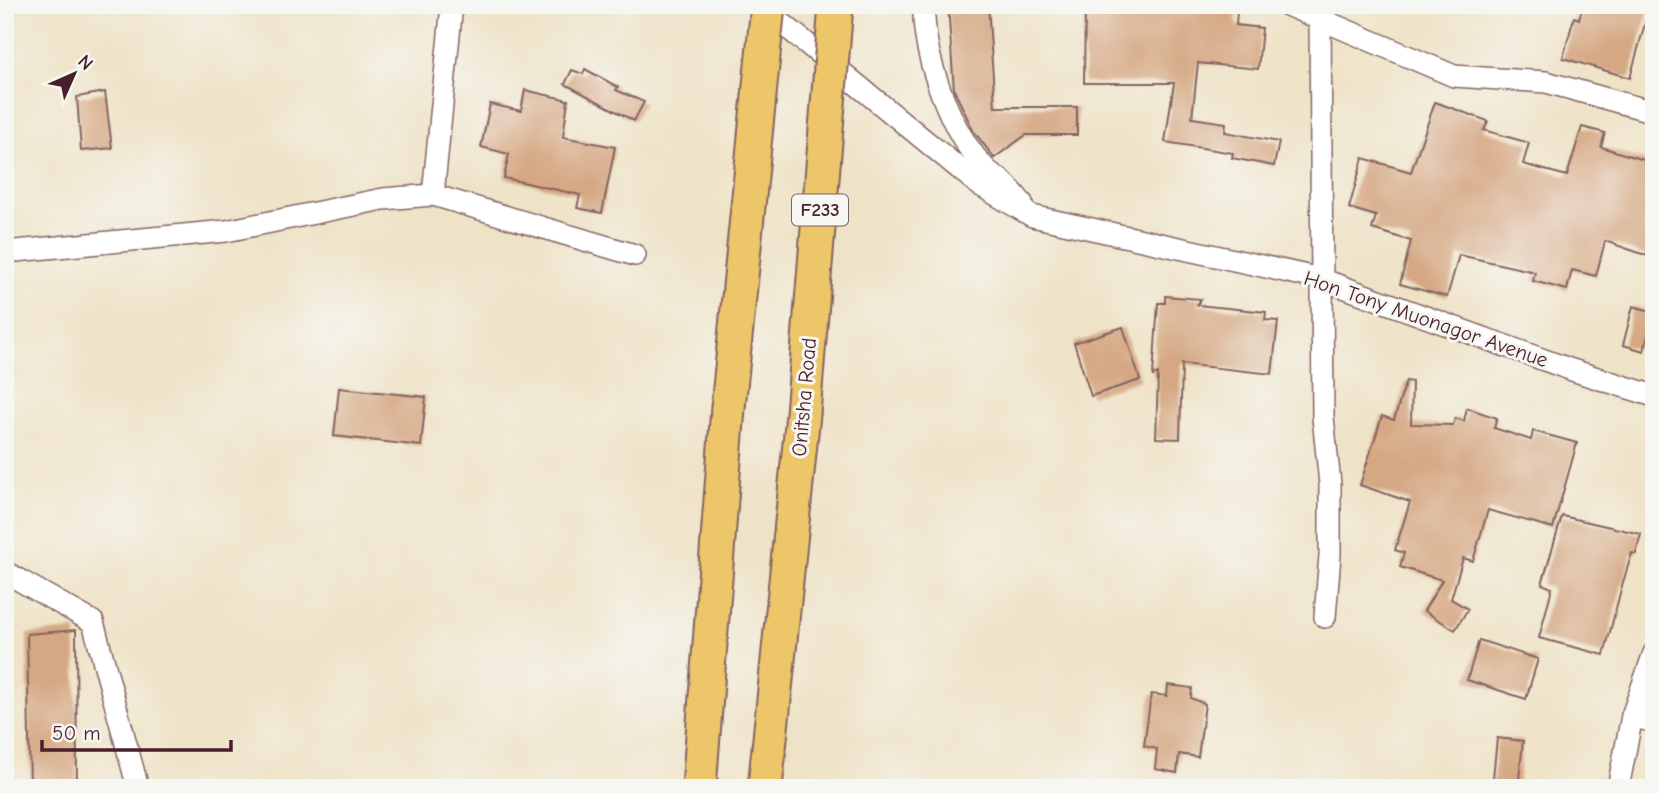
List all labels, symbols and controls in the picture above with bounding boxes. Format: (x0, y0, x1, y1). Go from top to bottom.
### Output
north arrow (38, 38, 108, 108)
text: N (73, 51, 97, 75)
road number: F233 (792, 194, 848, 226)
street label: Hon Tony Muonagor Avenue (1301, 266, 1551, 372)
street label: Onitsha Road (787, 337, 821, 457)
scale bar (42, 709, 231, 753)
text: 50 m (52, 721, 101, 745)

